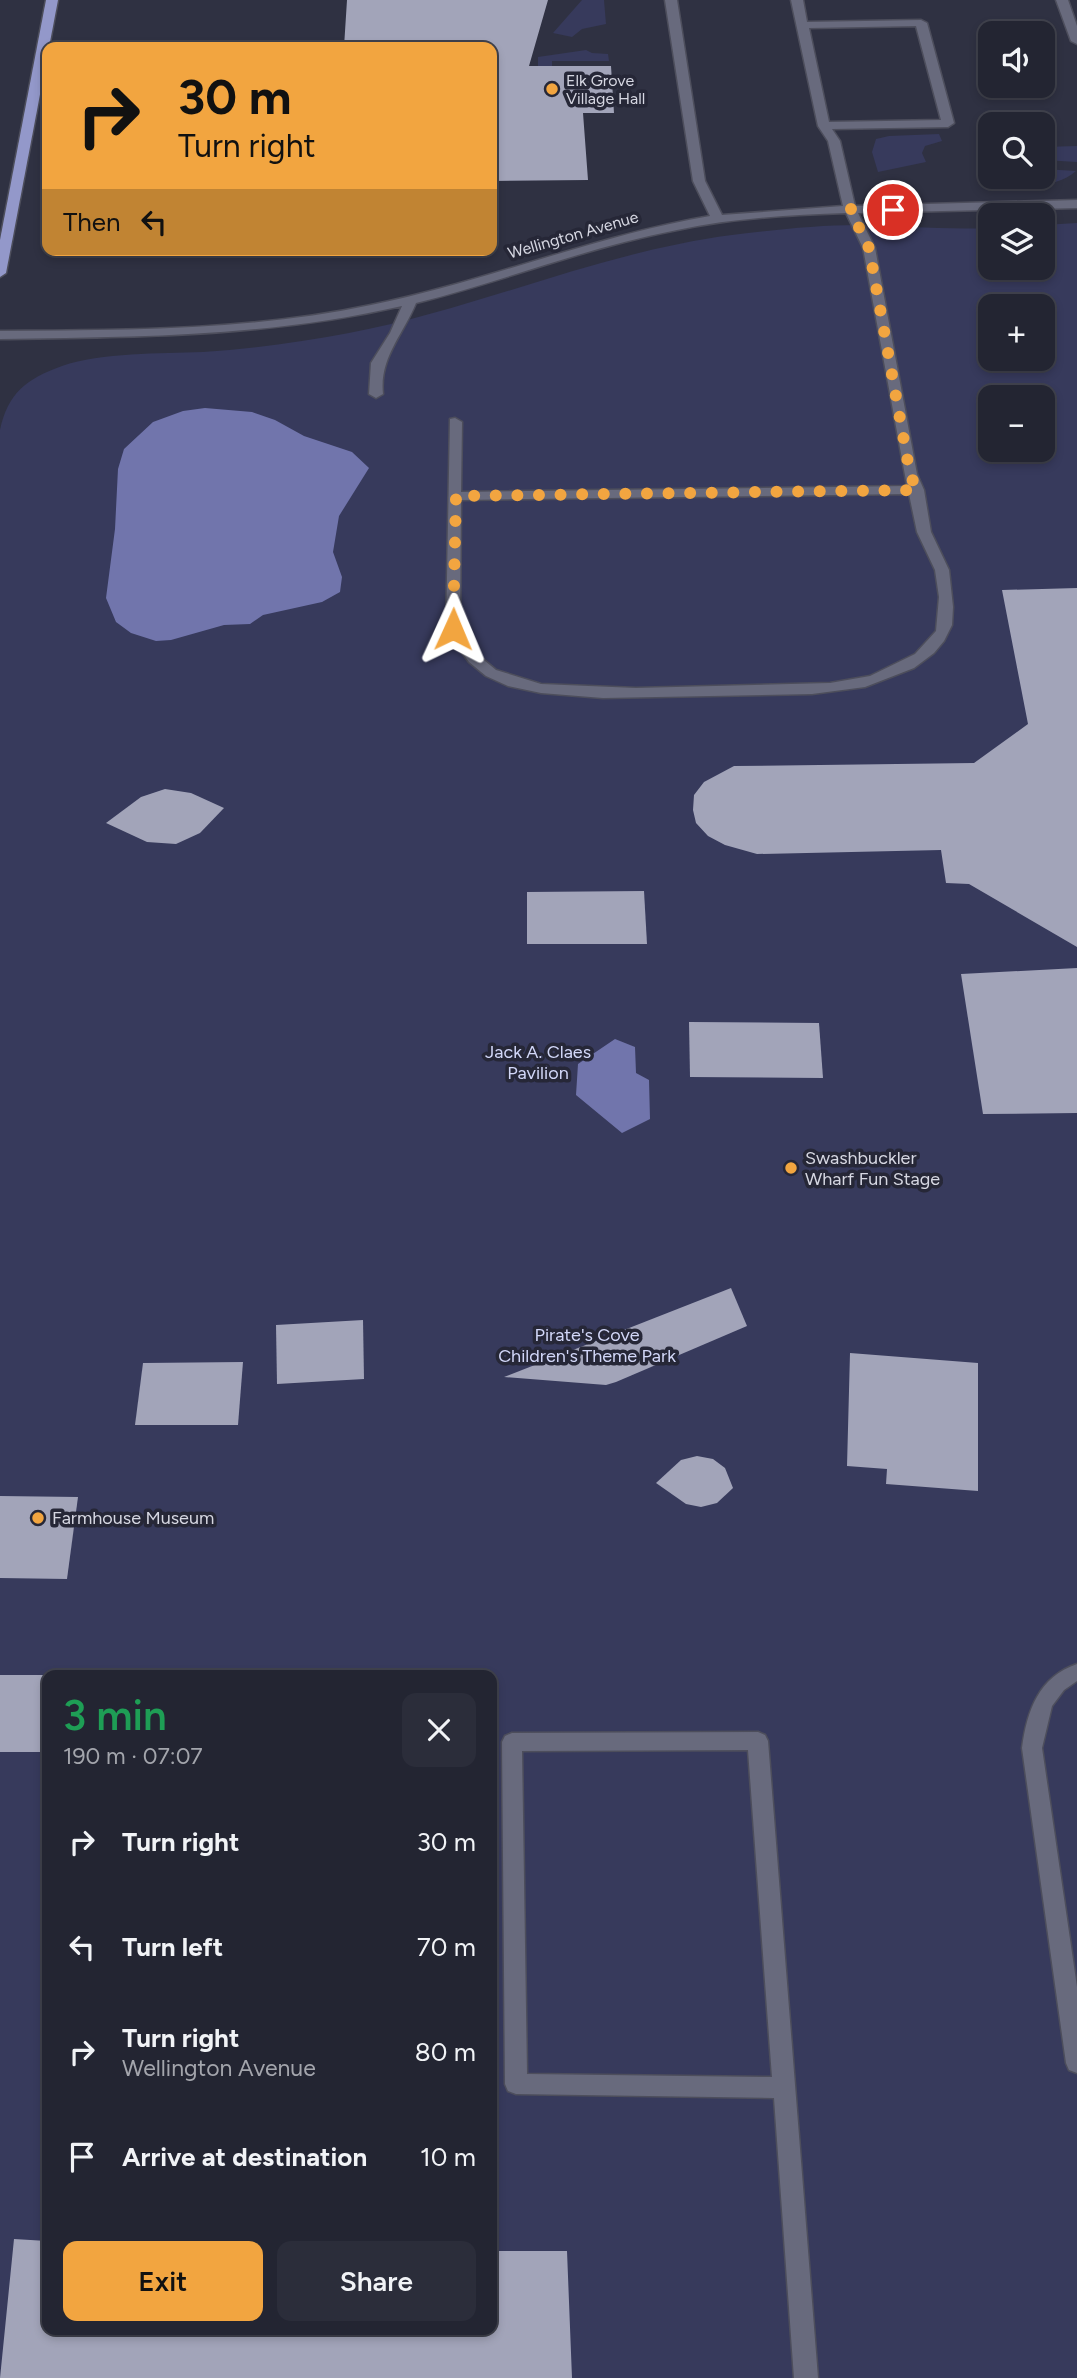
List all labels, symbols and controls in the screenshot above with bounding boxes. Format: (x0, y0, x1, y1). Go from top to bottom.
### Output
map controls (978, 21, 1055, 462)
button: sound (978, 21, 1055, 98)
text: 30 m (178, 67, 291, 126)
icon: right (63, 70, 154, 161)
place label: Elk Grove Village Hall (566, 71, 645, 108)
marker: Elk Grove Village Hall (544, 81, 560, 97)
button: search (978, 112, 1055, 189)
text: Turn right (178, 127, 316, 165)
pin (863, 180, 923, 240)
icon: arrive (874, 191, 912, 229)
icon: left (135, 203, 173, 241)
button: layers (978, 203, 1055, 280)
text: Then (63, 206, 121, 238)
street label: Wellington Avenue (506, 207, 641, 263)
button: + (978, 294, 1055, 371)
button: − (978, 385, 1055, 462)
position arrow (416, 592, 490, 666)
park label: Jack A. Claes Pavilion (485, 1041, 591, 1084)
place label: Swashbuckler Wharf Fun Stage (805, 1147, 940, 1190)
marker: Swashbuckler Wharf Fun Stage (783, 1160, 799, 1176)
park label: Pirate's Cove Children's Theme Park (498, 1324, 676, 1367)
place label: Farmhouse Museum (52, 1507, 214, 1529)
marker: Farmhouse Museum (30, 1510, 46, 1526)
text: 3 min (63, 1690, 167, 1741)
button: close (402, 1693, 476, 1767)
text: 190 m · 07:07 (63, 1742, 203, 1770)
icon: right (63, 1823, 101, 1861)
text: Turn right (122, 1826, 239, 1858)
text: 30 m (417, 1826, 476, 1858)
icon: left (63, 1928, 101, 1966)
text: Turn left (122, 1931, 223, 1963)
text: 70 m (417, 1931, 476, 1963)
text: Turn right (122, 2022, 239, 2054)
icon: right (63, 2033, 101, 2071)
text: 80 m (415, 2036, 476, 2068)
text: Wellington Avenue (122, 2054, 316, 2082)
icon: arrive (63, 2138, 101, 2176)
text: Arrive at destination (122, 2141, 367, 2173)
text: 10 m (420, 2141, 476, 2173)
button: Exit (63, 2241, 263, 2321)
button: Share (277, 2241, 476, 2321)

